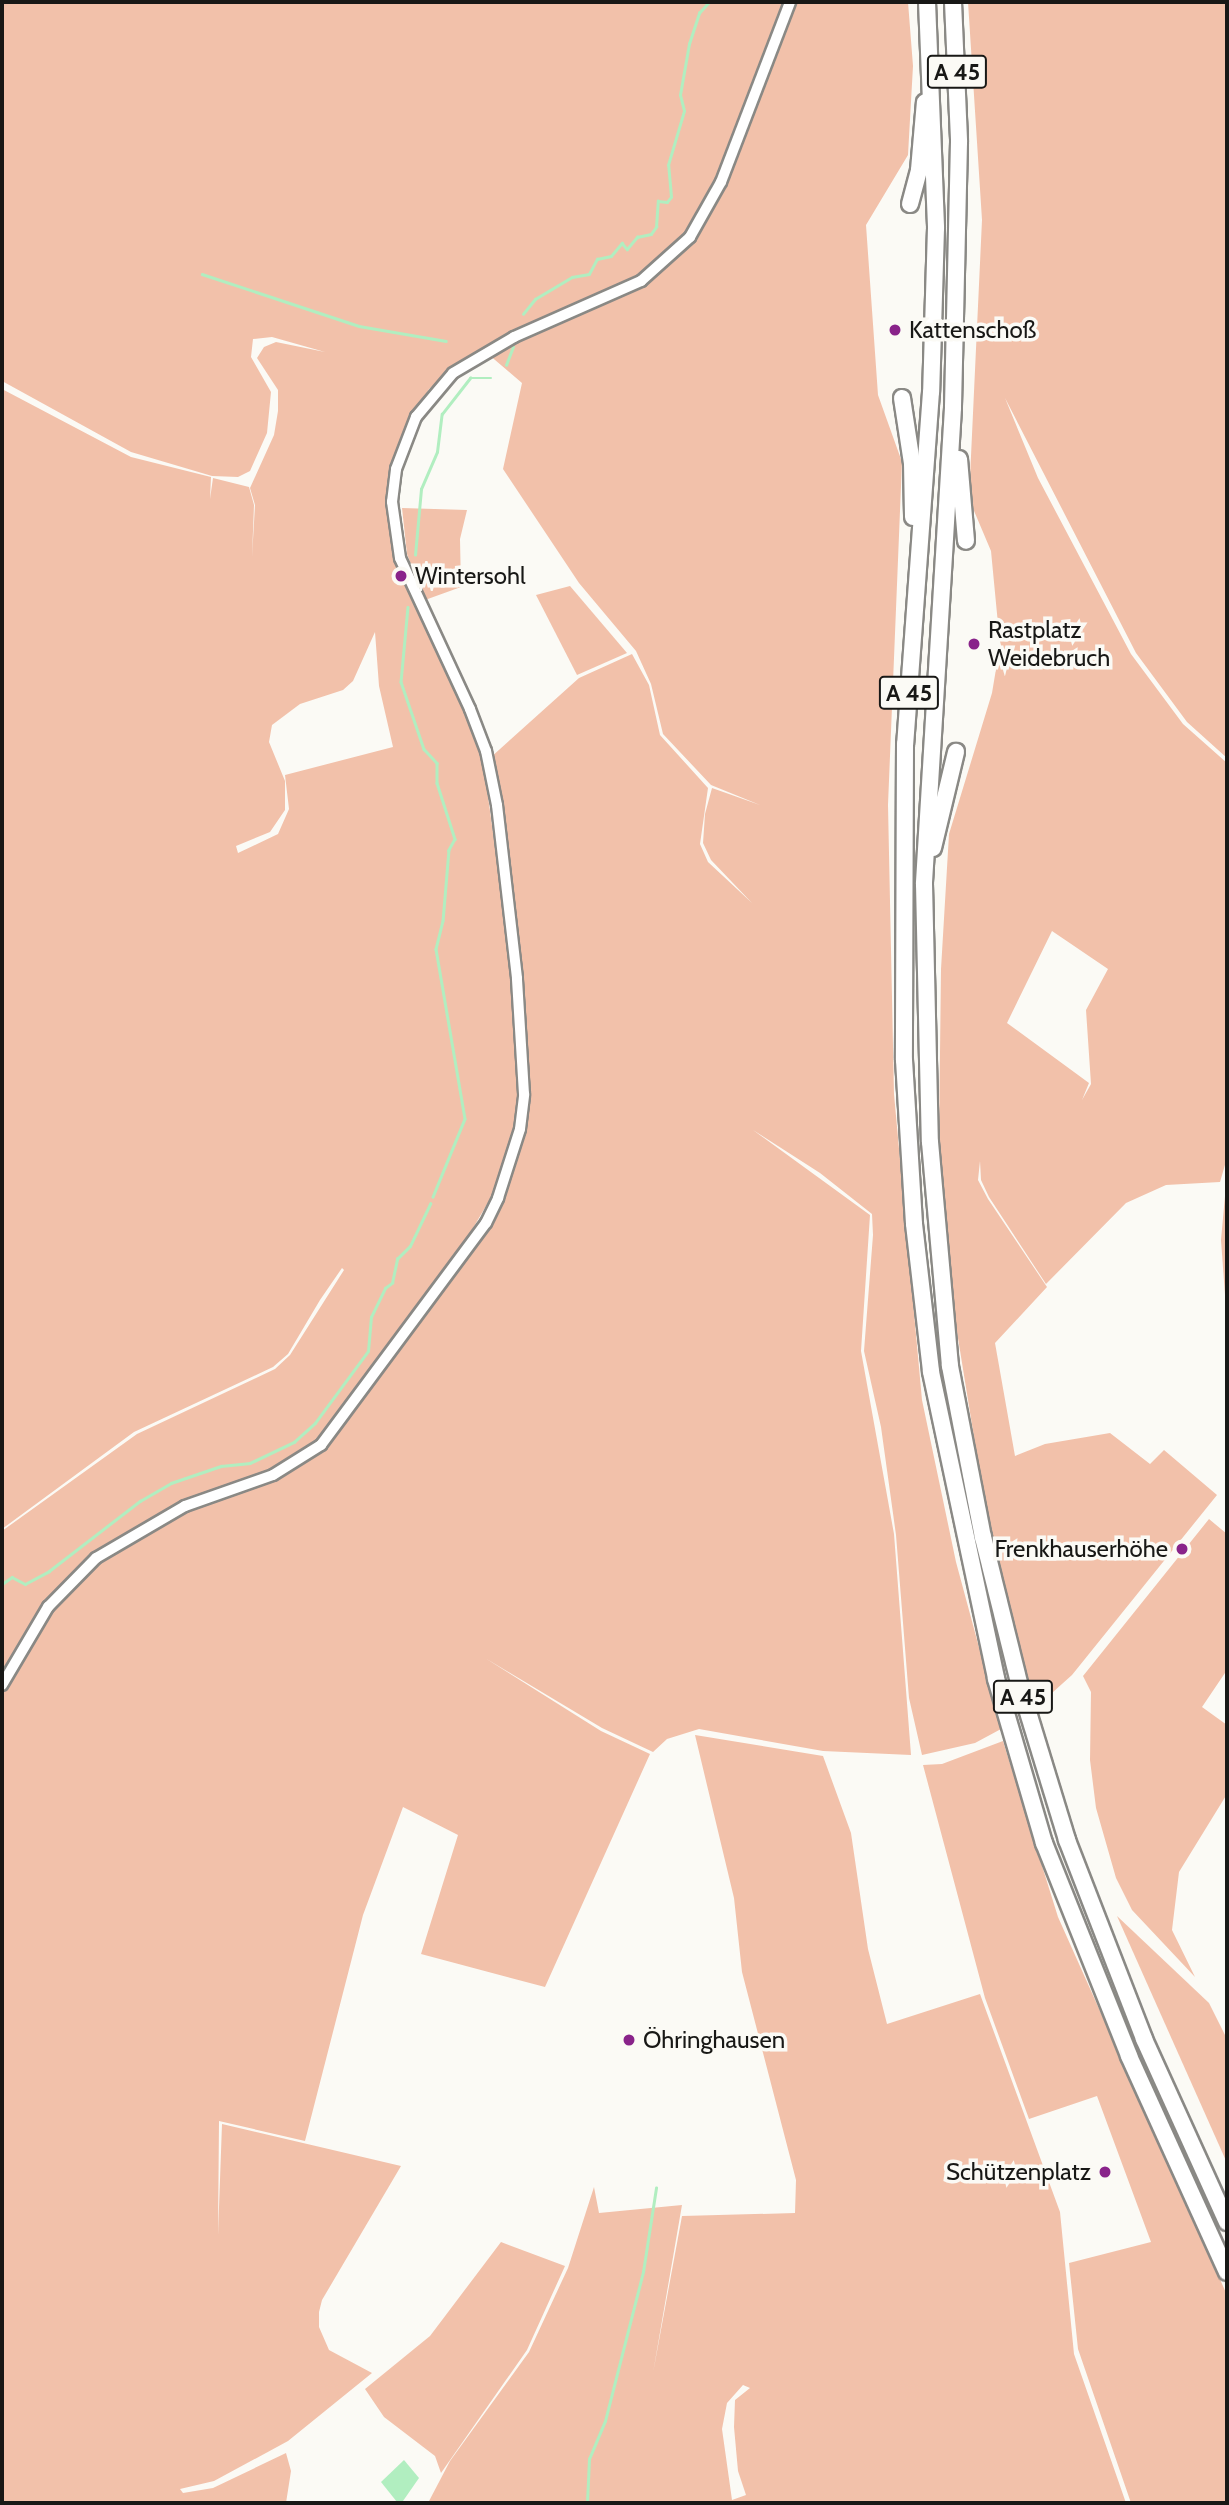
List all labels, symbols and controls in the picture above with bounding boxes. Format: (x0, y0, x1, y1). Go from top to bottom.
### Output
road number: A 45 (926, 53, 988, 92)
place label: Kattenschoß (909, 316, 1036, 344)
marker: Kattenschoß (887, 322, 903, 338)
place label: Wintersohl (415, 562, 526, 590)
marker: Wintersohl (393, 568, 409, 584)
place label: Rastplatz Weidebruch (988, 616, 1110, 672)
marker: Rastplatz Weidebruch (966, 636, 982, 652)
road number: A 45 (878, 674, 940, 712)
place label: Frenkhauserhöhe (994, 1535, 1168, 1563)
marker: Frenkhauserhöhe (1174, 1541, 1190, 1557)
road number: A 45 (992, 1678, 1054, 1716)
place label: Öhringhausen (643, 2026, 785, 2054)
marker: Öhringhausen (621, 2032, 637, 2048)
place label: Schützenplatz (946, 2158, 1091, 2186)
marker: Schützenplatz (1097, 2164, 1113, 2180)

